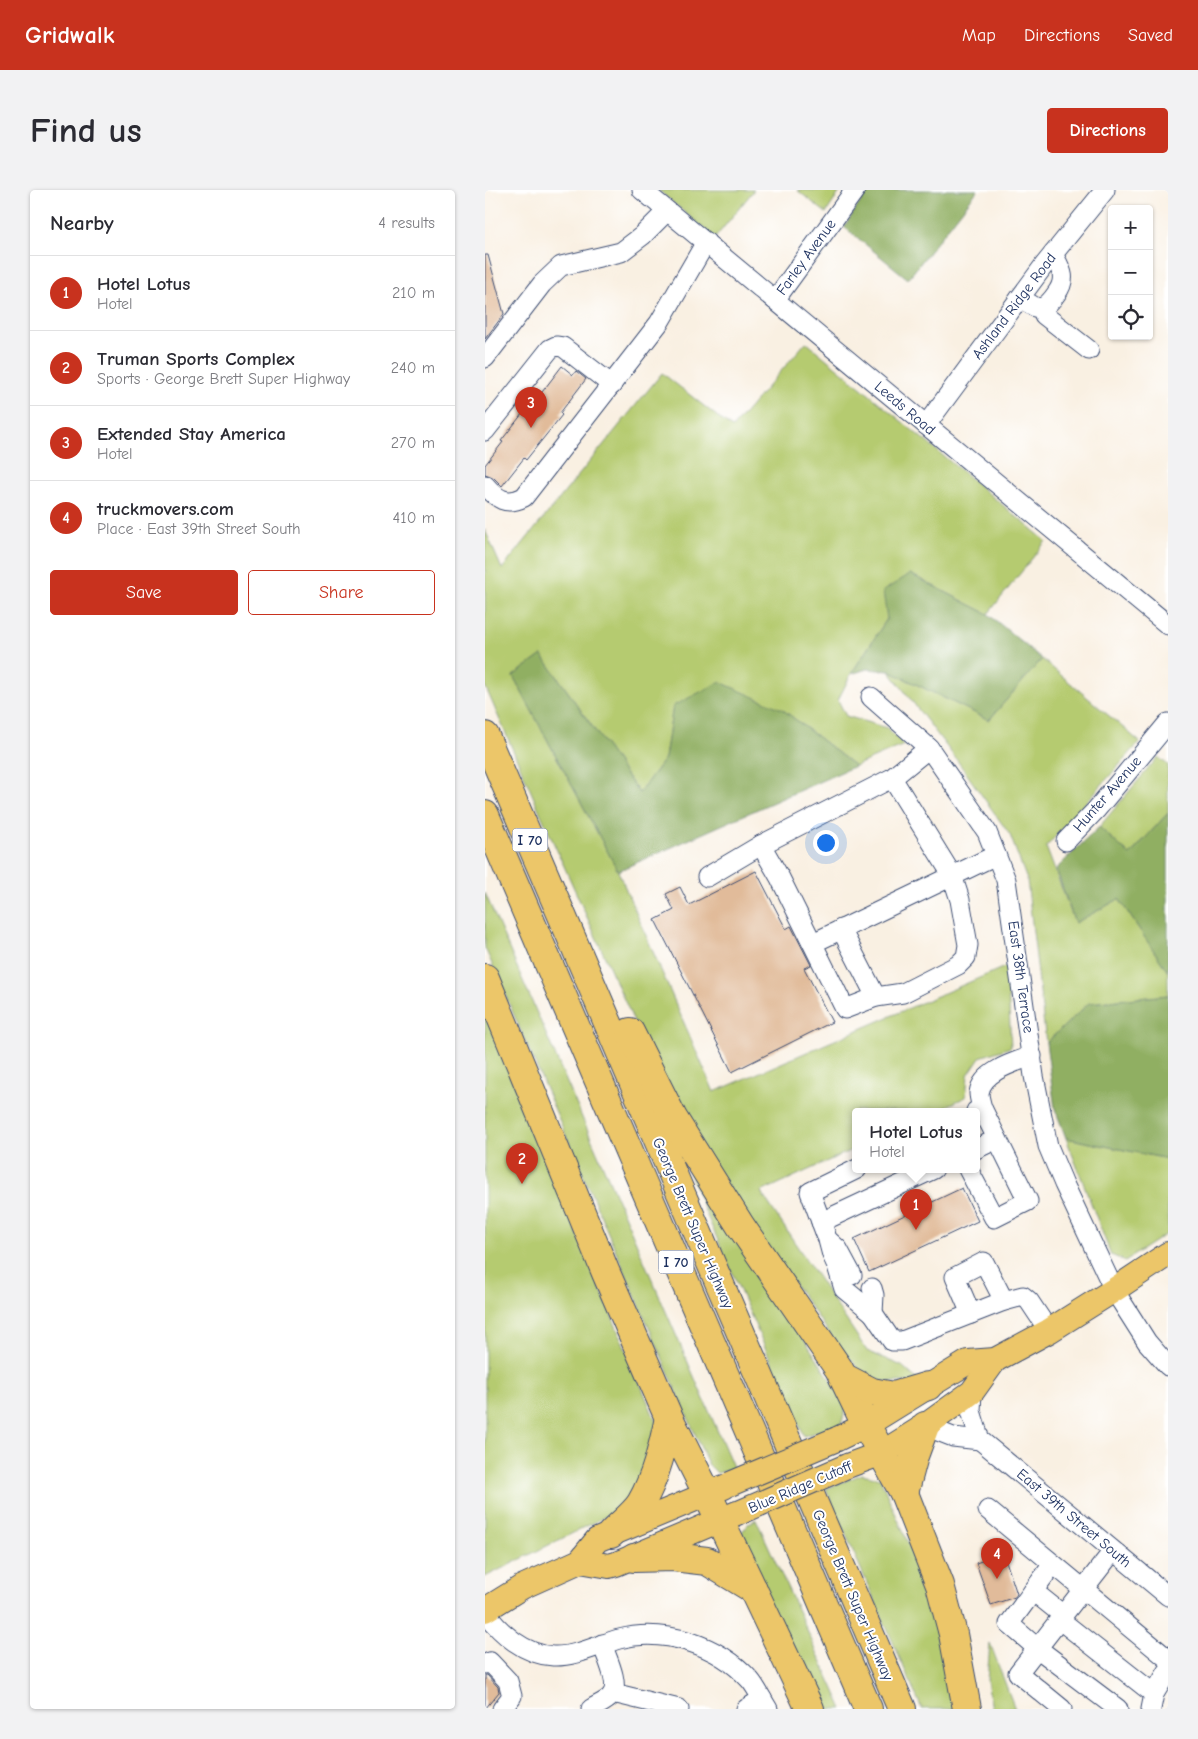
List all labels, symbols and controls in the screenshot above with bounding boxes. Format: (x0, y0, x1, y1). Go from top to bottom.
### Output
text: Gridwalk (25, 21, 114, 49)
text: Map (962, 25, 996, 46)
text: Directions (1024, 25, 1100, 46)
text: Saved (1128, 25, 1173, 46)
button: Directions (1047, 108, 1168, 153)
text: Find us (30, 110, 142, 151)
map controls (1108, 205, 1153, 340)
button: + (1108, 205, 1153, 250)
text: Nearby (50, 211, 114, 235)
text: 4 results (378, 214, 435, 232)
street label: Farley Avenue (772, 215, 840, 299)
street label: Ashland Ridge Road (968, 249, 1060, 363)
button: − (1108, 250, 1153, 295)
text: Hotel Lotus (97, 273, 190, 295)
text: 1 (63, 284, 69, 302)
text: 210 m (392, 284, 435, 302)
text: Hotel (97, 295, 133, 313)
button: locate (1108, 295, 1153, 340)
text: Truman Sports Complex (97, 348, 295, 370)
text: 2 (62, 359, 70, 377)
text: 240 m (391, 359, 435, 377)
text: Sports · George Brett Super Highway (97, 370, 350, 388)
street label: Leeds Road (871, 377, 939, 439)
pin: 3 (515, 387, 547, 428)
text: Extended Stay America (97, 423, 286, 445)
text: 3 (62, 434, 70, 452)
text: 270 m (391, 434, 435, 452)
text: Hotel (97, 445, 133, 463)
text: truckmovers.com (97, 498, 234, 520)
text: 4 (62, 509, 70, 527)
text: 410 m (393, 509, 435, 527)
text: Place · East 39th Street South (97, 520, 301, 538)
button: Save (50, 570, 238, 615)
button: Share (248, 570, 435, 615)
street label: Hunter Avenue (1069, 752, 1145, 836)
road number: I 70 (513, 828, 547, 852)
your location (813, 830, 839, 856)
street label: East 38th Terrace (1004, 920, 1038, 1035)
popup (852, 1108, 980, 1173)
text: Hotel Lotus (869, 1121, 963, 1143)
street label: George Brett Super Highway (649, 1135, 737, 1311)
pin: 2 (506, 1143, 538, 1184)
text: Hotel (869, 1143, 905, 1161)
pin: 1 (900, 1189, 932, 1230)
road number: I 70 (659, 1250, 693, 1274)
street label: Blue Ridge Cutoff (746, 1457, 855, 1517)
street label: East 39th Street South (1013, 1465, 1135, 1571)
street label: George Brett Super Highway (809, 1507, 897, 1683)
pin: 4 (981, 1538, 1013, 1579)

